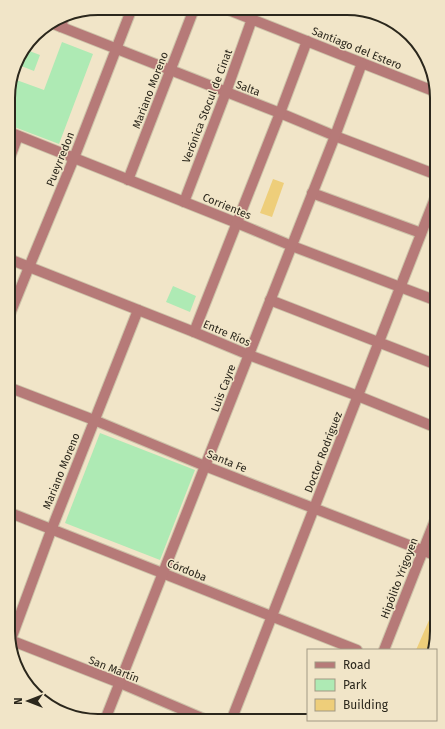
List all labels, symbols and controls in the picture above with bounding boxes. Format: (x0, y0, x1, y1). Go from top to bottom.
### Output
street label: Santiago del Estero (310, 24, 404, 72)
street label: Verónica Stocul de Cinat (180, 47, 235, 165)
street label: Mariano Moreno (130, 50, 171, 131)
street label: Salta (234, 78, 262, 99)
street label: Pueyrredon (44, 130, 77, 188)
street label: Corrientes (201, 191, 253, 222)
street label: Entre Ríos (201, 318, 253, 349)
street label: Luis Cayre (208, 362, 239, 414)
street label: Doctor Rodríguez (302, 410, 345, 495)
street label: Mariano Moreno (40, 431, 83, 511)
street label: Santa Fe (205, 448, 249, 475)
street label: Hipólito Yrigoyen (378, 536, 421, 620)
street label: Córdoba (165, 557, 209, 584)
legend (307, 649, 437, 721)
street label: San Martín (87, 653, 141, 686)
text: Road (343, 658, 371, 672)
text: Park (343, 678, 367, 692)
north arrow (8, 681, 48, 721)
text: N (12, 697, 25, 705)
text: Building (343, 698, 389, 712)

